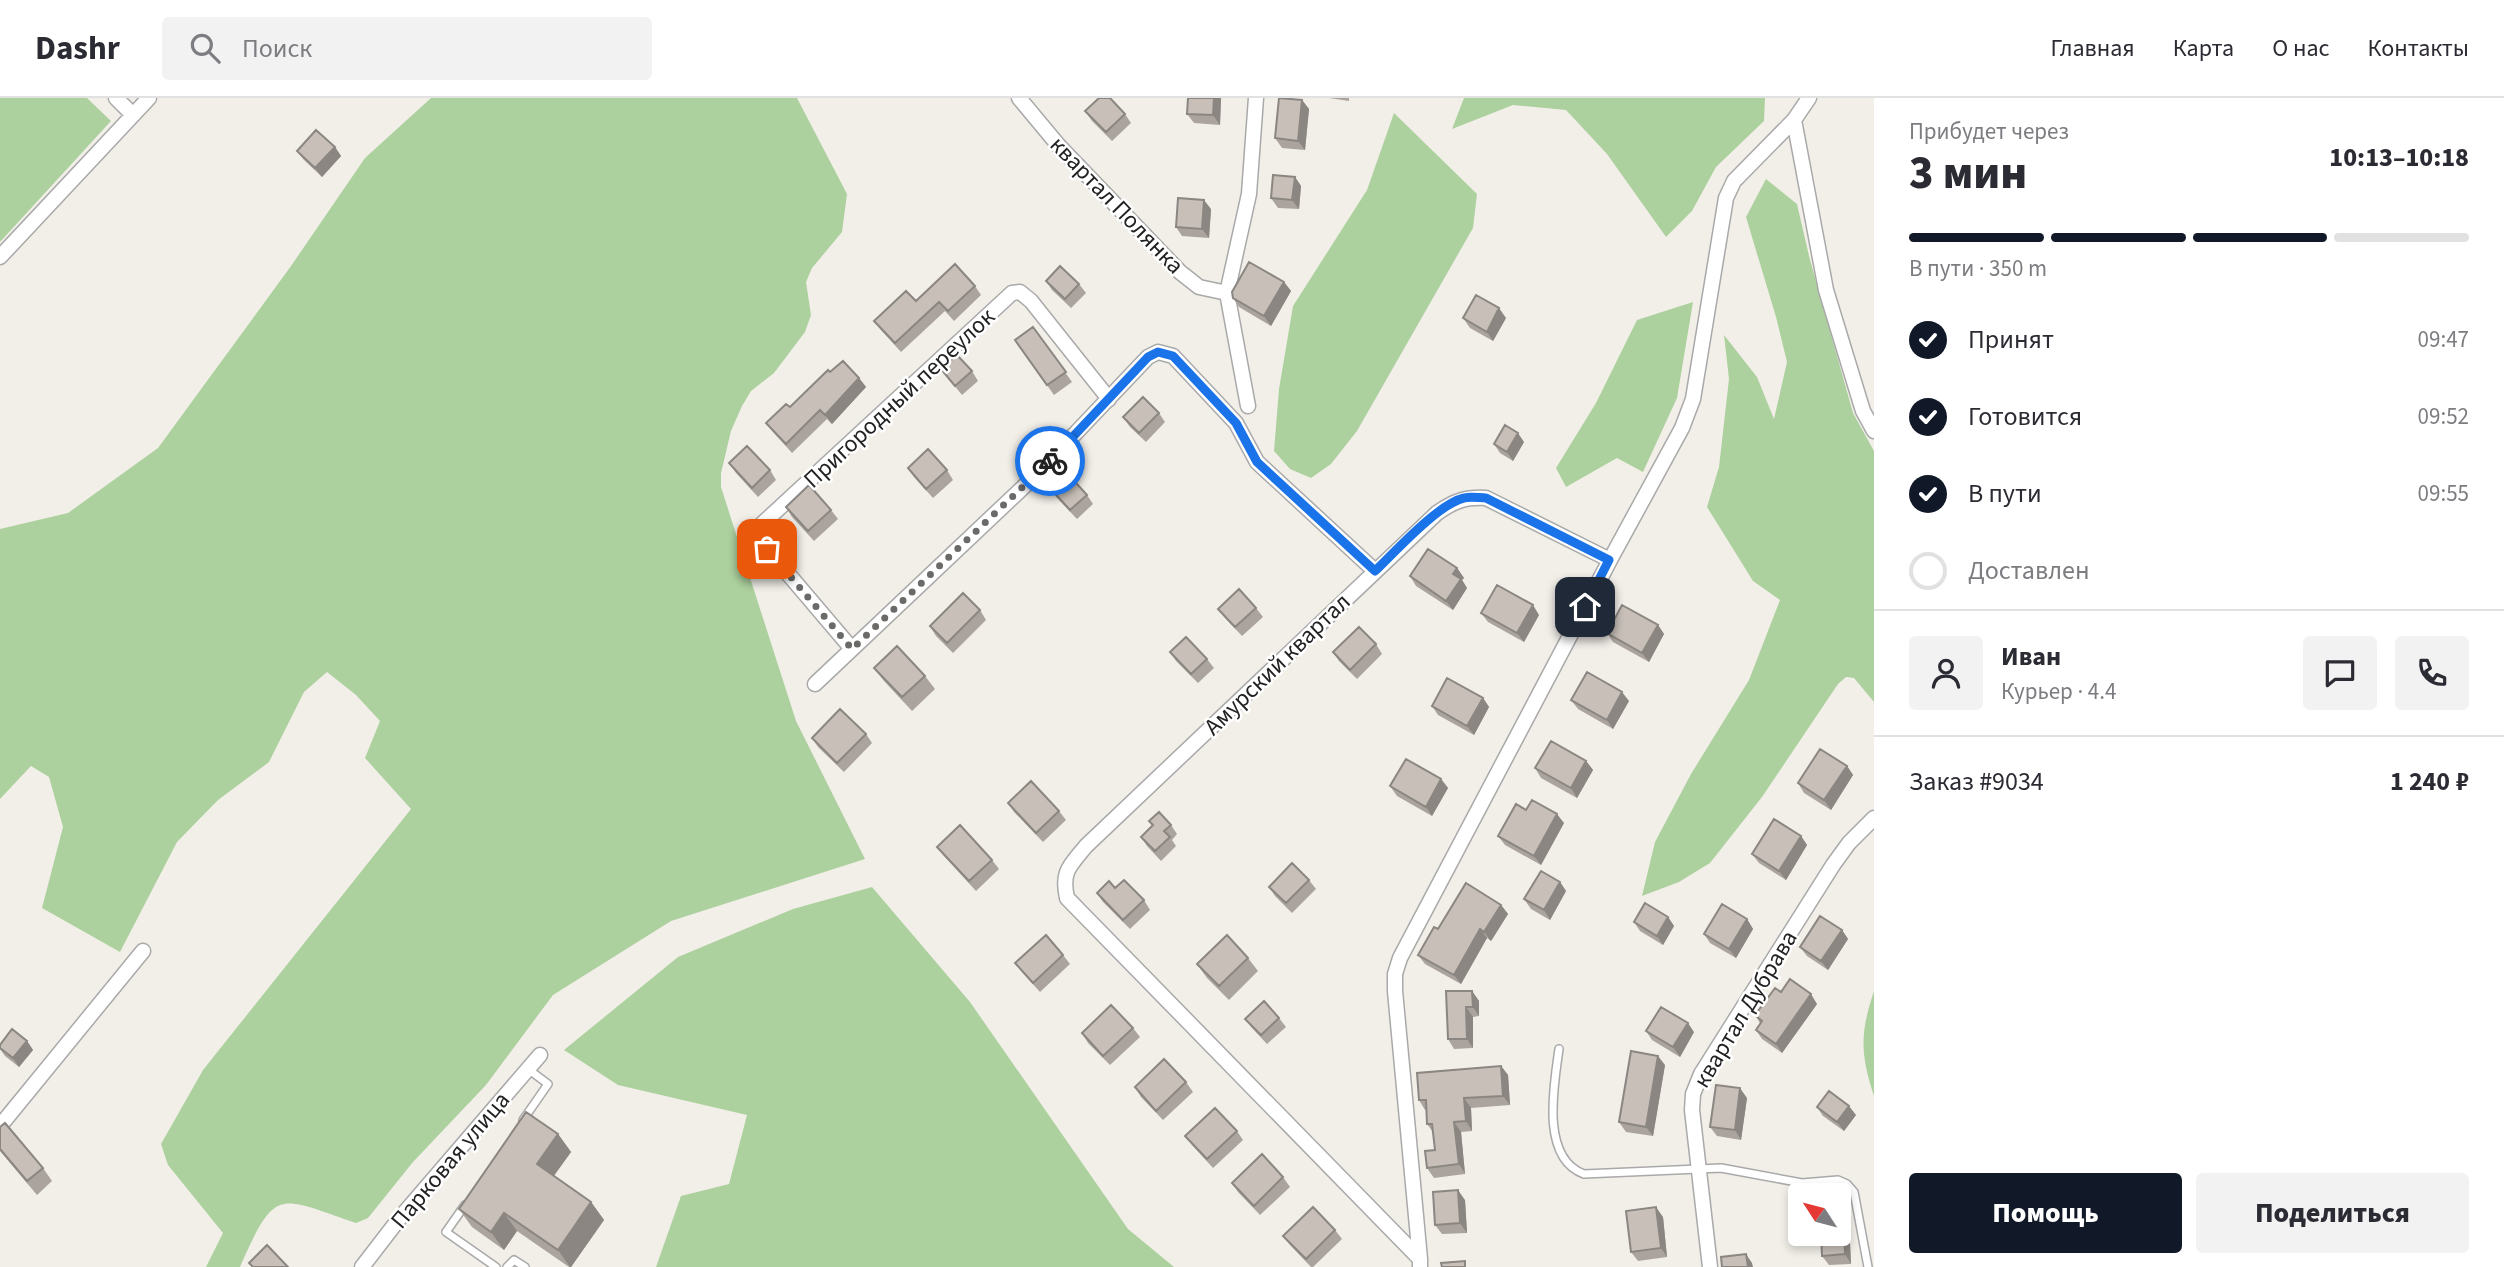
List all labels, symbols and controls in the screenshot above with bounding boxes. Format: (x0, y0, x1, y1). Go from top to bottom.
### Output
search box (162, 17, 652, 80)
text: Dashr (35, 25, 120, 72)
icon: search (186, 29, 224, 67)
text: Поиск (242, 30, 312, 67)
text: Главная (2050, 31, 2135, 66)
text: Карта (2173, 31, 2234, 66)
text: О нас (2272, 31, 2329, 66)
text: Контакты (2367, 31, 2469, 66)
text: Прибудет через (1909, 115, 2069, 148)
street label: квартал Полянка (1042, 128, 1192, 282)
text: 10:13–10:18 (2329, 139, 2469, 176)
text: 3 мин (1909, 141, 2027, 206)
text: В пути · 350 m (1909, 252, 2047, 285)
street label: Пригородный переулок (796, 300, 1003, 497)
icon: check (1909, 321, 1947, 359)
text: Принят (1968, 321, 2054, 358)
text: 09:47 (2418, 323, 2469, 356)
icon: check (1909, 398, 1947, 436)
text: Готовится (1968, 398, 2082, 435)
text: 09:52 (2418, 400, 2469, 433)
courier (1015, 426, 1085, 496)
icon: bike (1031, 442, 1069, 480)
icon: check (1909, 475, 1947, 513)
text: В пути (1968, 475, 2042, 512)
text: 09:55 (2418, 477, 2469, 510)
pin (737, 519, 797, 579)
icon: bag (748, 530, 786, 568)
text: Доставлен (1968, 552, 2090, 589)
pin (1555, 577, 1615, 637)
street label: Амурский квартал (1196, 585, 1359, 744)
icon: home (1566, 588, 1604, 626)
button: person (1909, 636, 1983, 710)
button: chat (2303, 636, 2377, 710)
button: phone (2395, 636, 2469, 710)
text: Иван (2001, 638, 2061, 675)
text: Курьер · 4.4 (2001, 675, 2116, 708)
text: Заказ #9034 (1909, 763, 2044, 800)
text: 1 240 ₽ (2390, 763, 2469, 800)
street label: квартал Дубрава (1685, 924, 1806, 1095)
street label: Парковая улица (382, 1084, 518, 1237)
button: Помощь (1909, 1173, 2182, 1253)
button: Поделиться (2196, 1173, 2469, 1253)
north arrow (1788, 1183, 1852, 1246)
map controls (1788, 1183, 1851, 1246)

